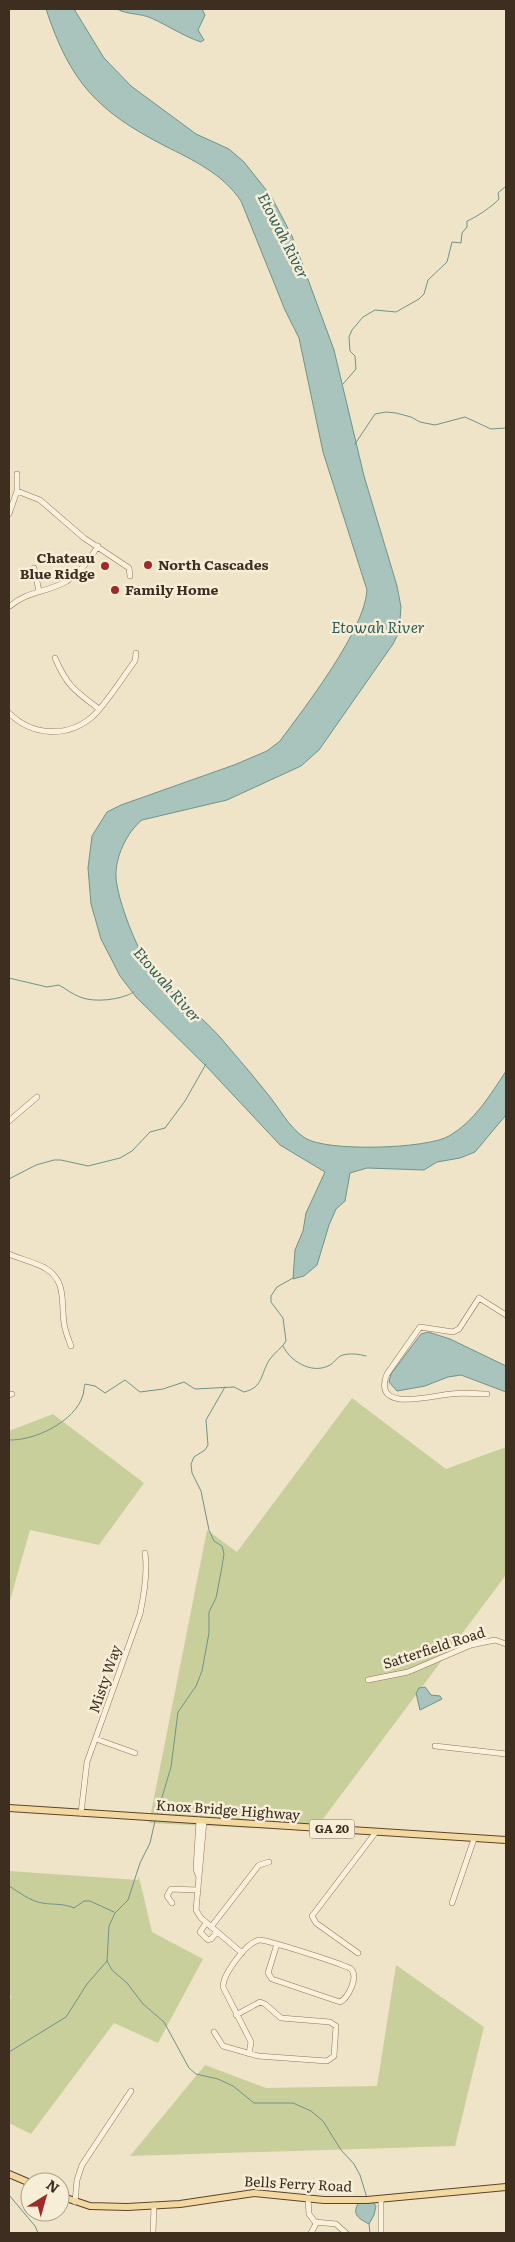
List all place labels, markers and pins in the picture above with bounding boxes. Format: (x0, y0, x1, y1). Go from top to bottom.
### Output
place label: Chateau Blue Ridge (20, 547, 96, 583)
place label: North Cascades (158, 554, 268, 574)
marker: North Cascades (142, 559, 154, 571)
marker: Chateau Blue Ridge (99, 560, 111, 572)
place label: Family Home (125, 579, 219, 599)
marker: Family Home (109, 584, 121, 596)

